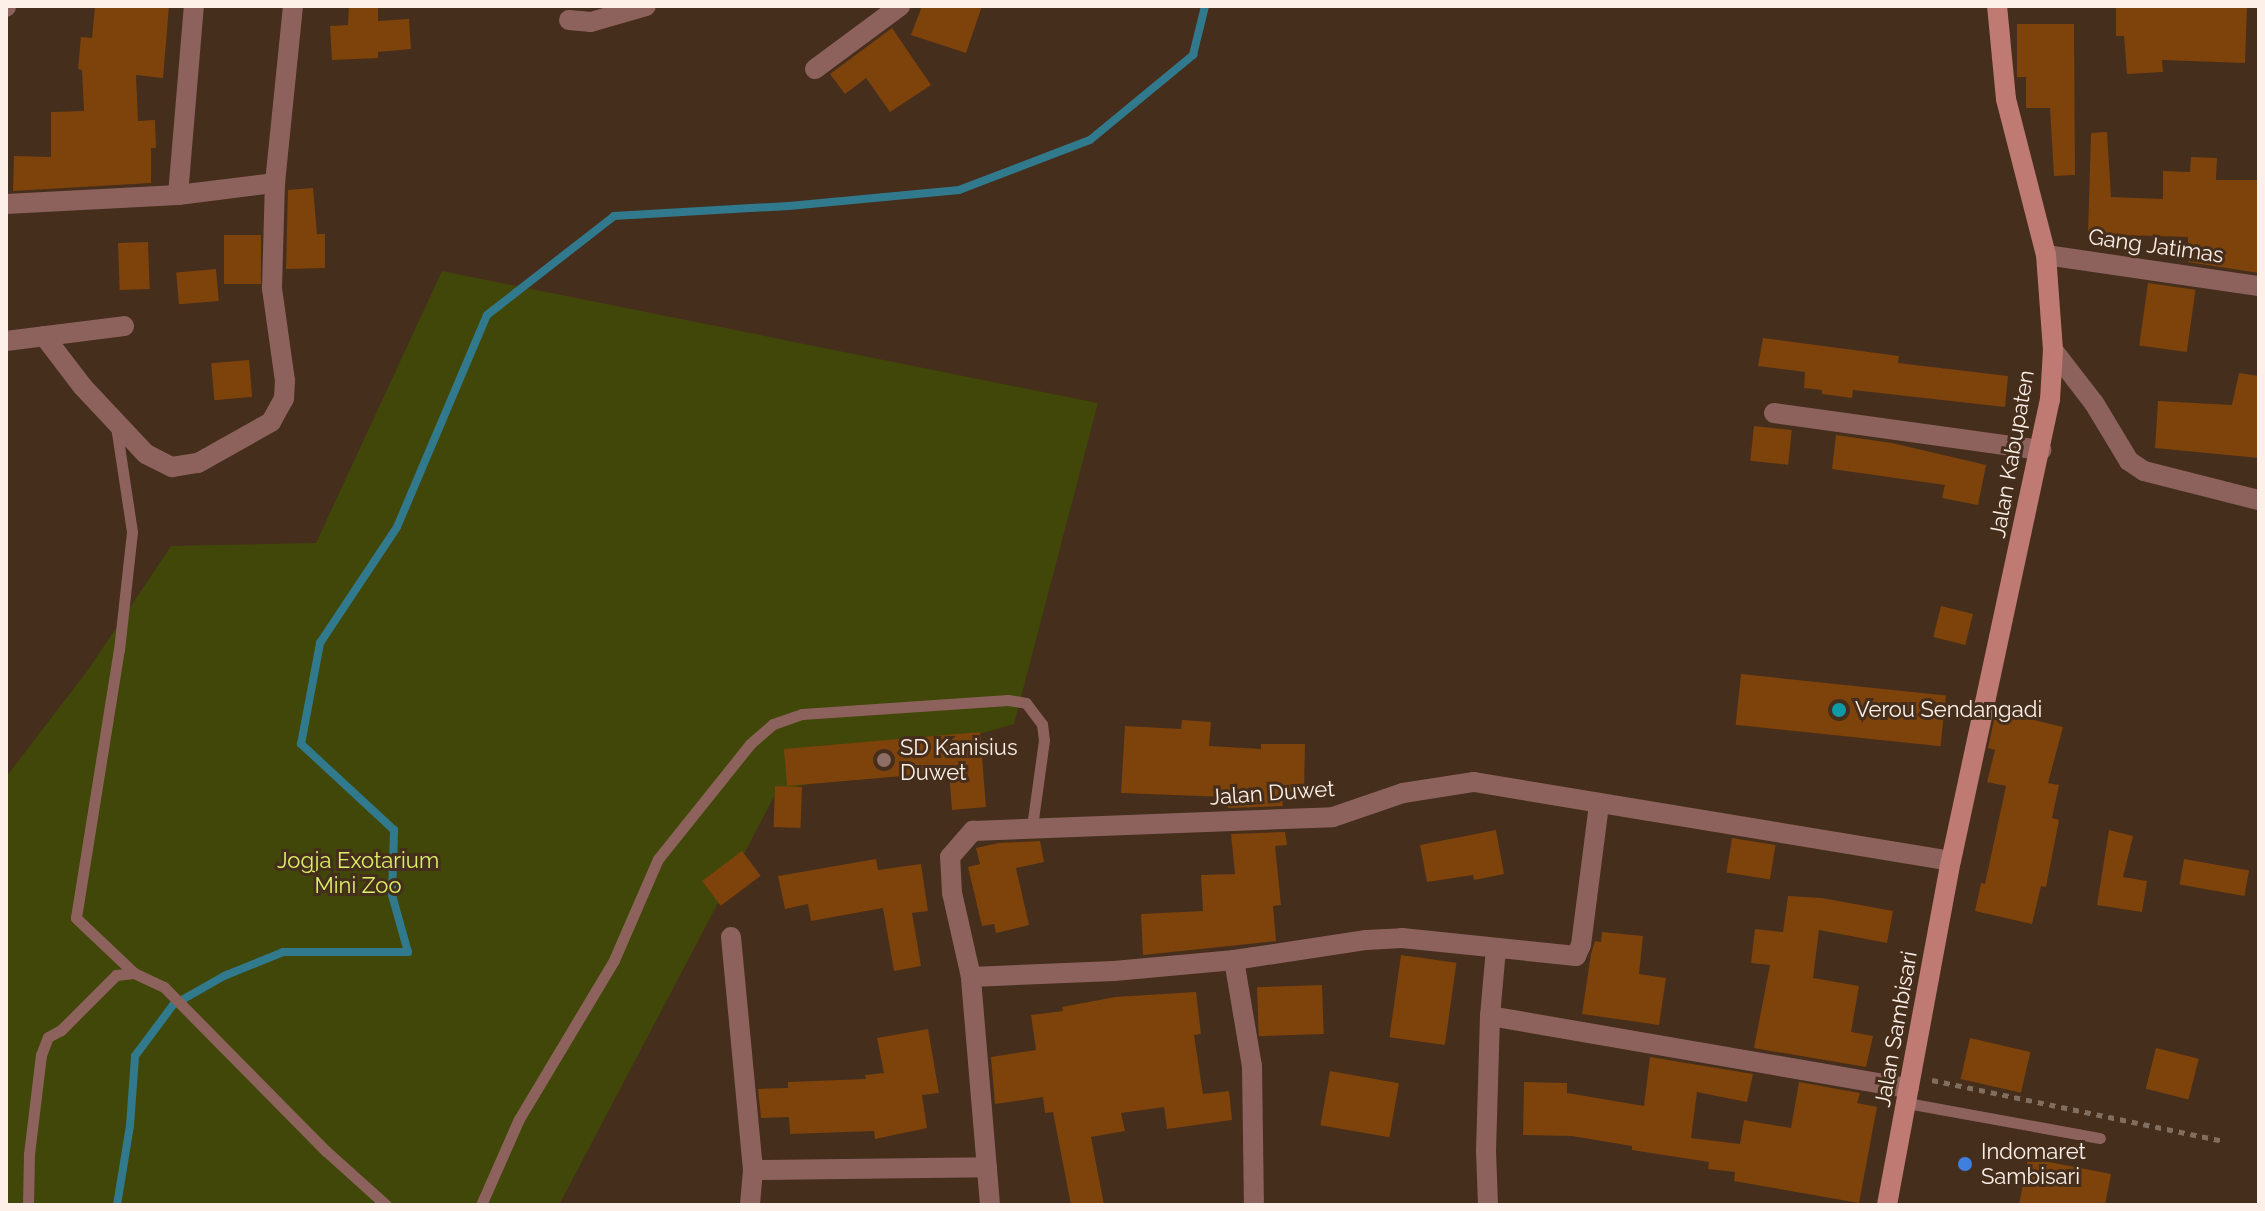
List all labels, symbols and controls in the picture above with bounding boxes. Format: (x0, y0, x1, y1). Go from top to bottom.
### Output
street label: Gang Jatimas (2086, 223, 2226, 269)
street label: Jalan Kabupaten (1984, 368, 2040, 540)
place label: Verou Sendangadi (1855, 697, 2042, 723)
marker: Verou Sendangadi (1830, 701, 1848, 719)
place label: SD Kanisius Duwet (900, 734, 1018, 786)
marker: SD Kanisius Duwet (875, 751, 893, 769)
street label: Jalan Duwet (1209, 775, 1335, 811)
park label: Jogja Exotarium Mini Zoo (277, 847, 439, 898)
street label: Jalan Sambisari (1869, 949, 1923, 1109)
place label: Indomaret Sambisari (1981, 1138, 2086, 1190)
marker: Indomaret Sambisari (1956, 1155, 1974, 1173)

